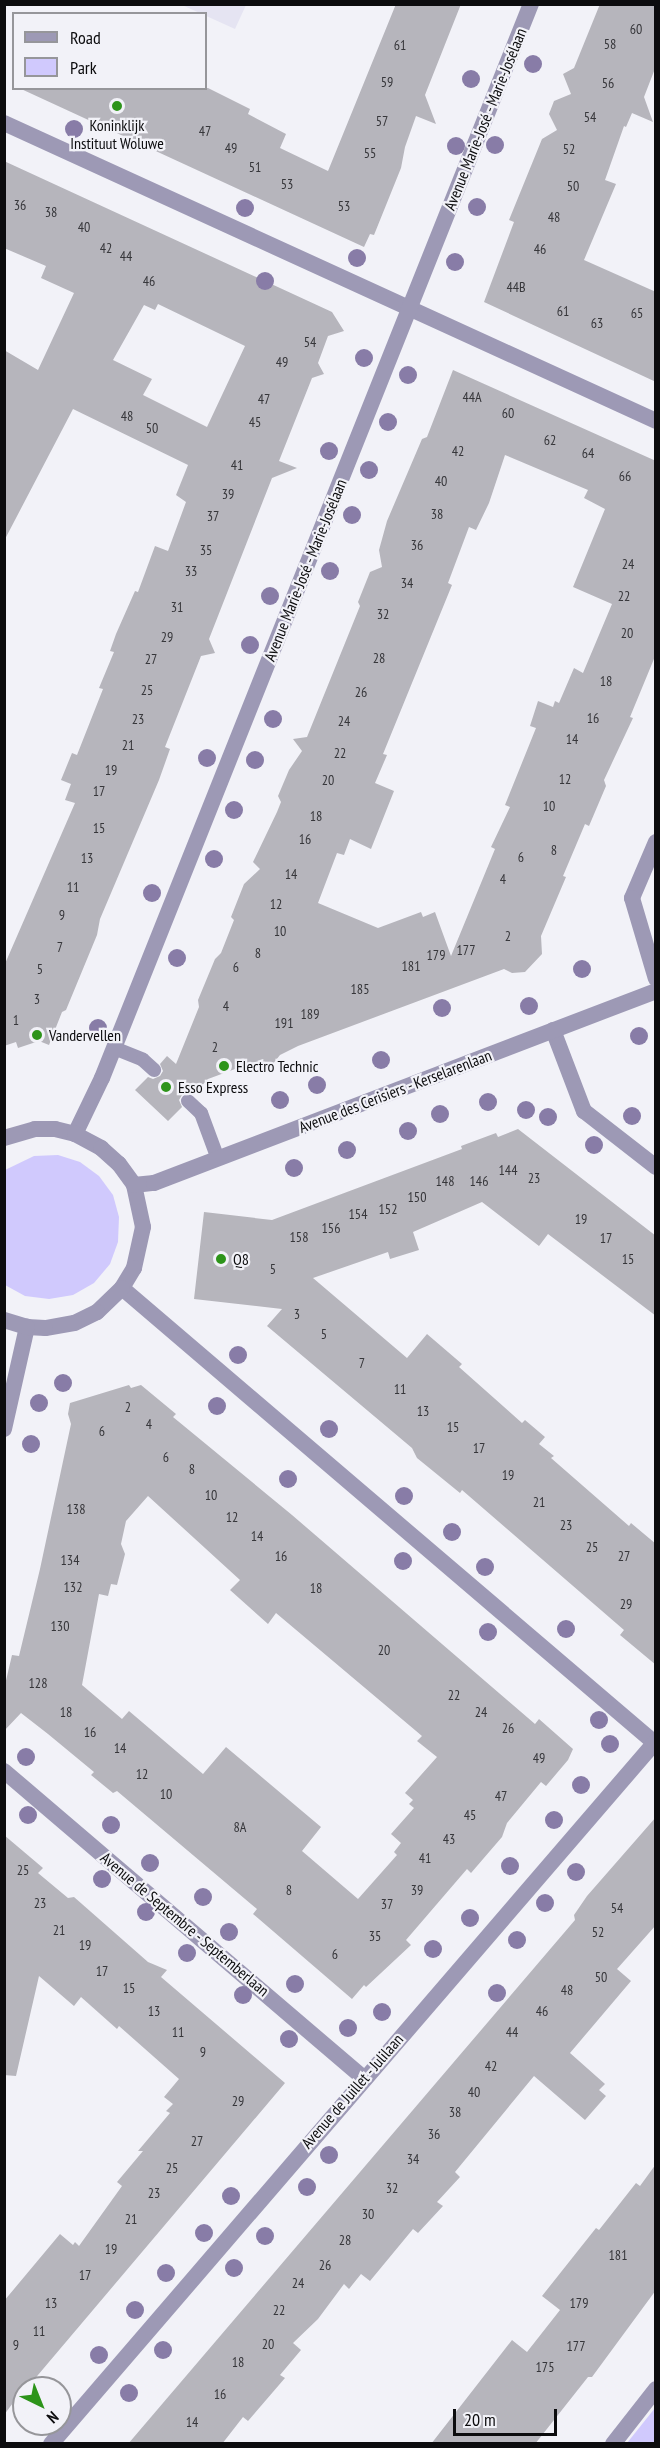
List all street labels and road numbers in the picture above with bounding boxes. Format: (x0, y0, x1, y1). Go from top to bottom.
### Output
street label: Avenue Marie-José - Marie-Josélaan (439, 25, 531, 213)
street label: Avenue Marie-José - Marie-Josélaan (259, 476, 351, 664)
street label: Avenue des Cerisiers - Kerselarenlaan (295, 1045, 495, 1137)
street label: Avenue de Septembre - Septemberlaan (96, 1848, 274, 2000)
street label: Avenue de Juillet - Julilaan (297, 2029, 407, 2153)

